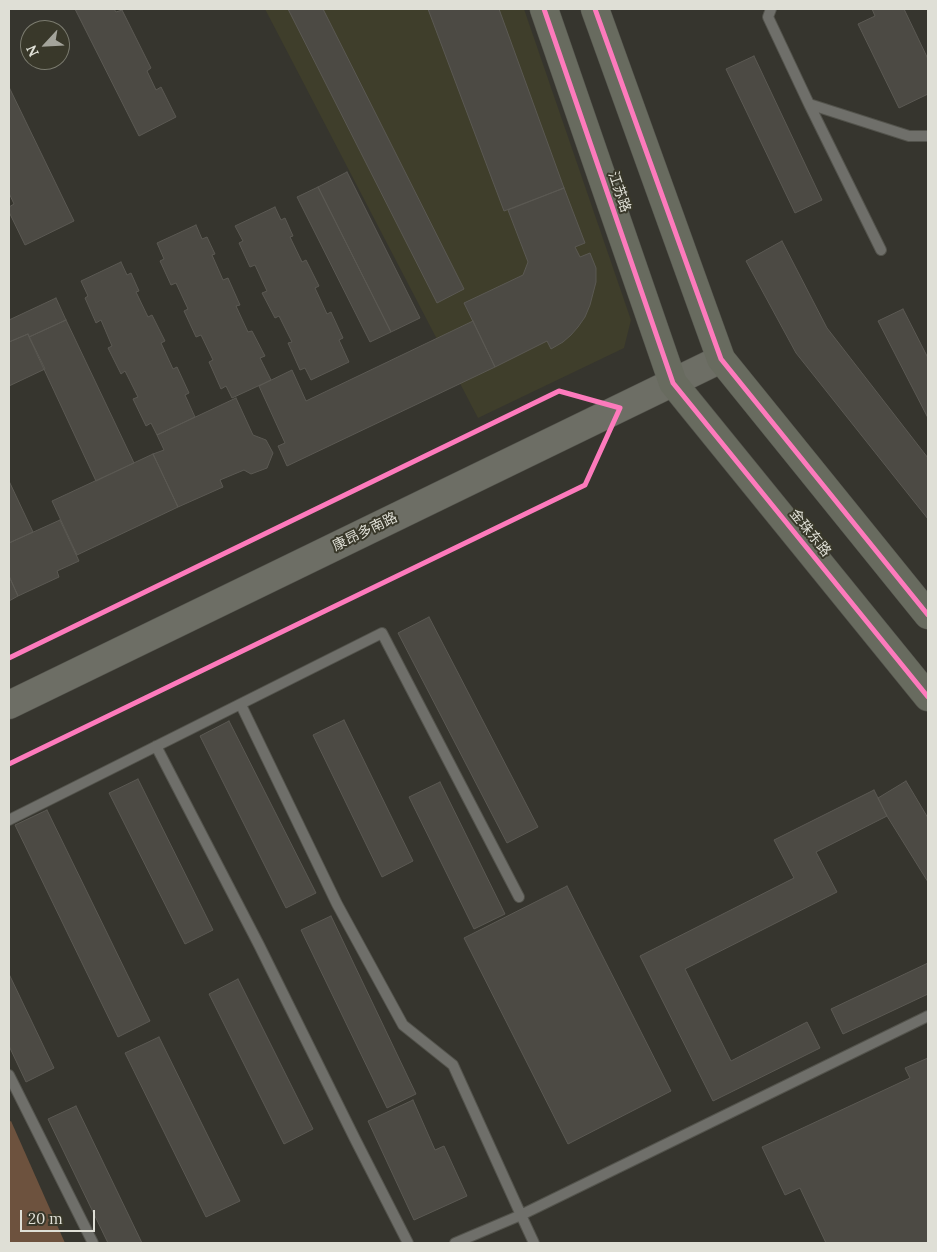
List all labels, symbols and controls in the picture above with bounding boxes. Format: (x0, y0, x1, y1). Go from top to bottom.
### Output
north arrow (20, 20, 70, 70)
text: N (22, 42, 43, 60)
street label: 江苏路 (604, 169, 634, 215)
street label: 金珠东路 (786, 506, 834, 560)
street label: 康昂多南路 (330, 509, 400, 555)
scale bar (22, 1200, 98, 1232)
text: 20 m (28, 1209, 63, 1228)

